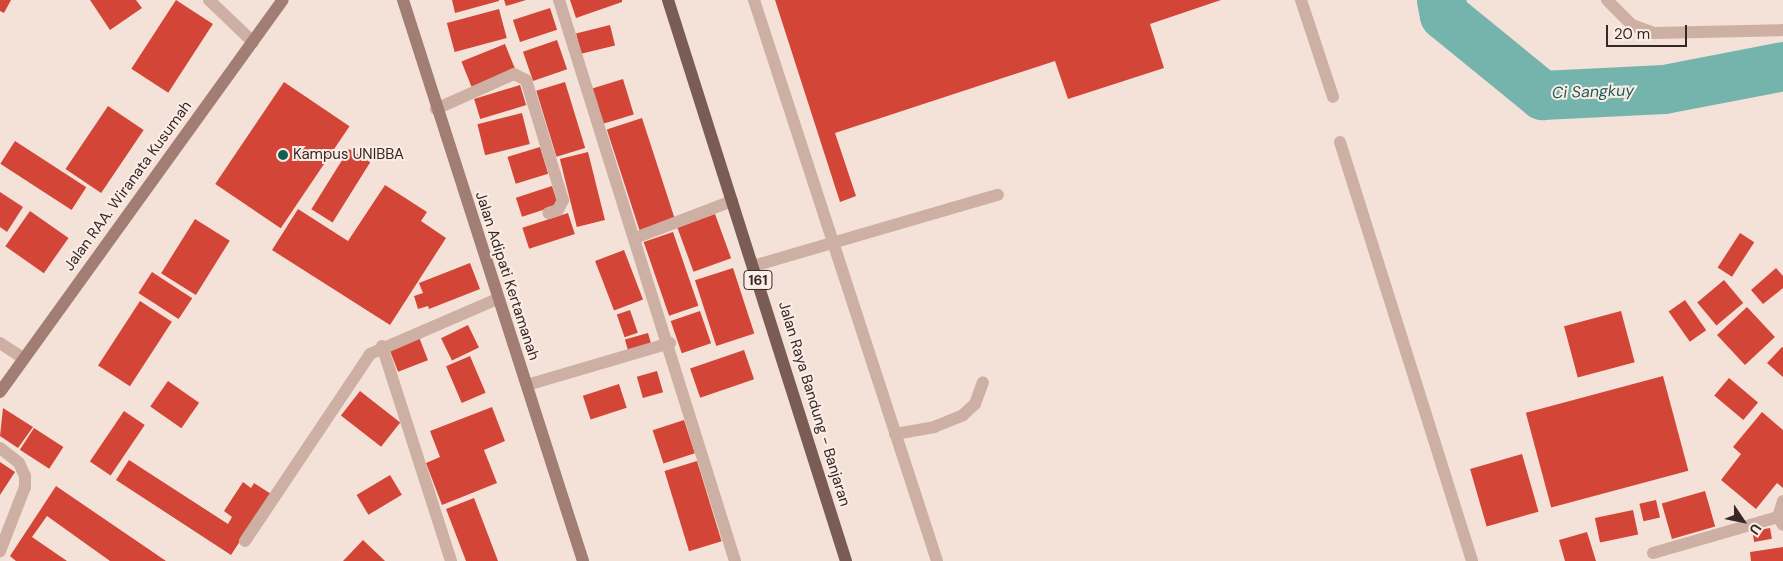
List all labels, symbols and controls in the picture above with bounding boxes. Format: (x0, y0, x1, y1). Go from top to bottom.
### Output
scale bar (1608, 15, 1689, 47)
text: 20 m (1614, 24, 1650, 44)
water label: Ci Sangkuy (1552, 81, 1634, 103)
street label: Jalan RAA. Wiranata Kusumah (60, 98, 196, 274)
place label: Kampus UNIBBA (293, 146, 404, 164)
marker: Kampus UNIBBA (277, 149, 289, 161)
street label: Jalan Adipati Kertamanah (471, 189, 543, 363)
road number: 161 (743, 268, 773, 292)
street label: Jalan Raya Bandung - Banjaran (774, 299, 854, 509)
north arrow (1718, 496, 1768, 546)
text: U (1745, 520, 1766, 538)

